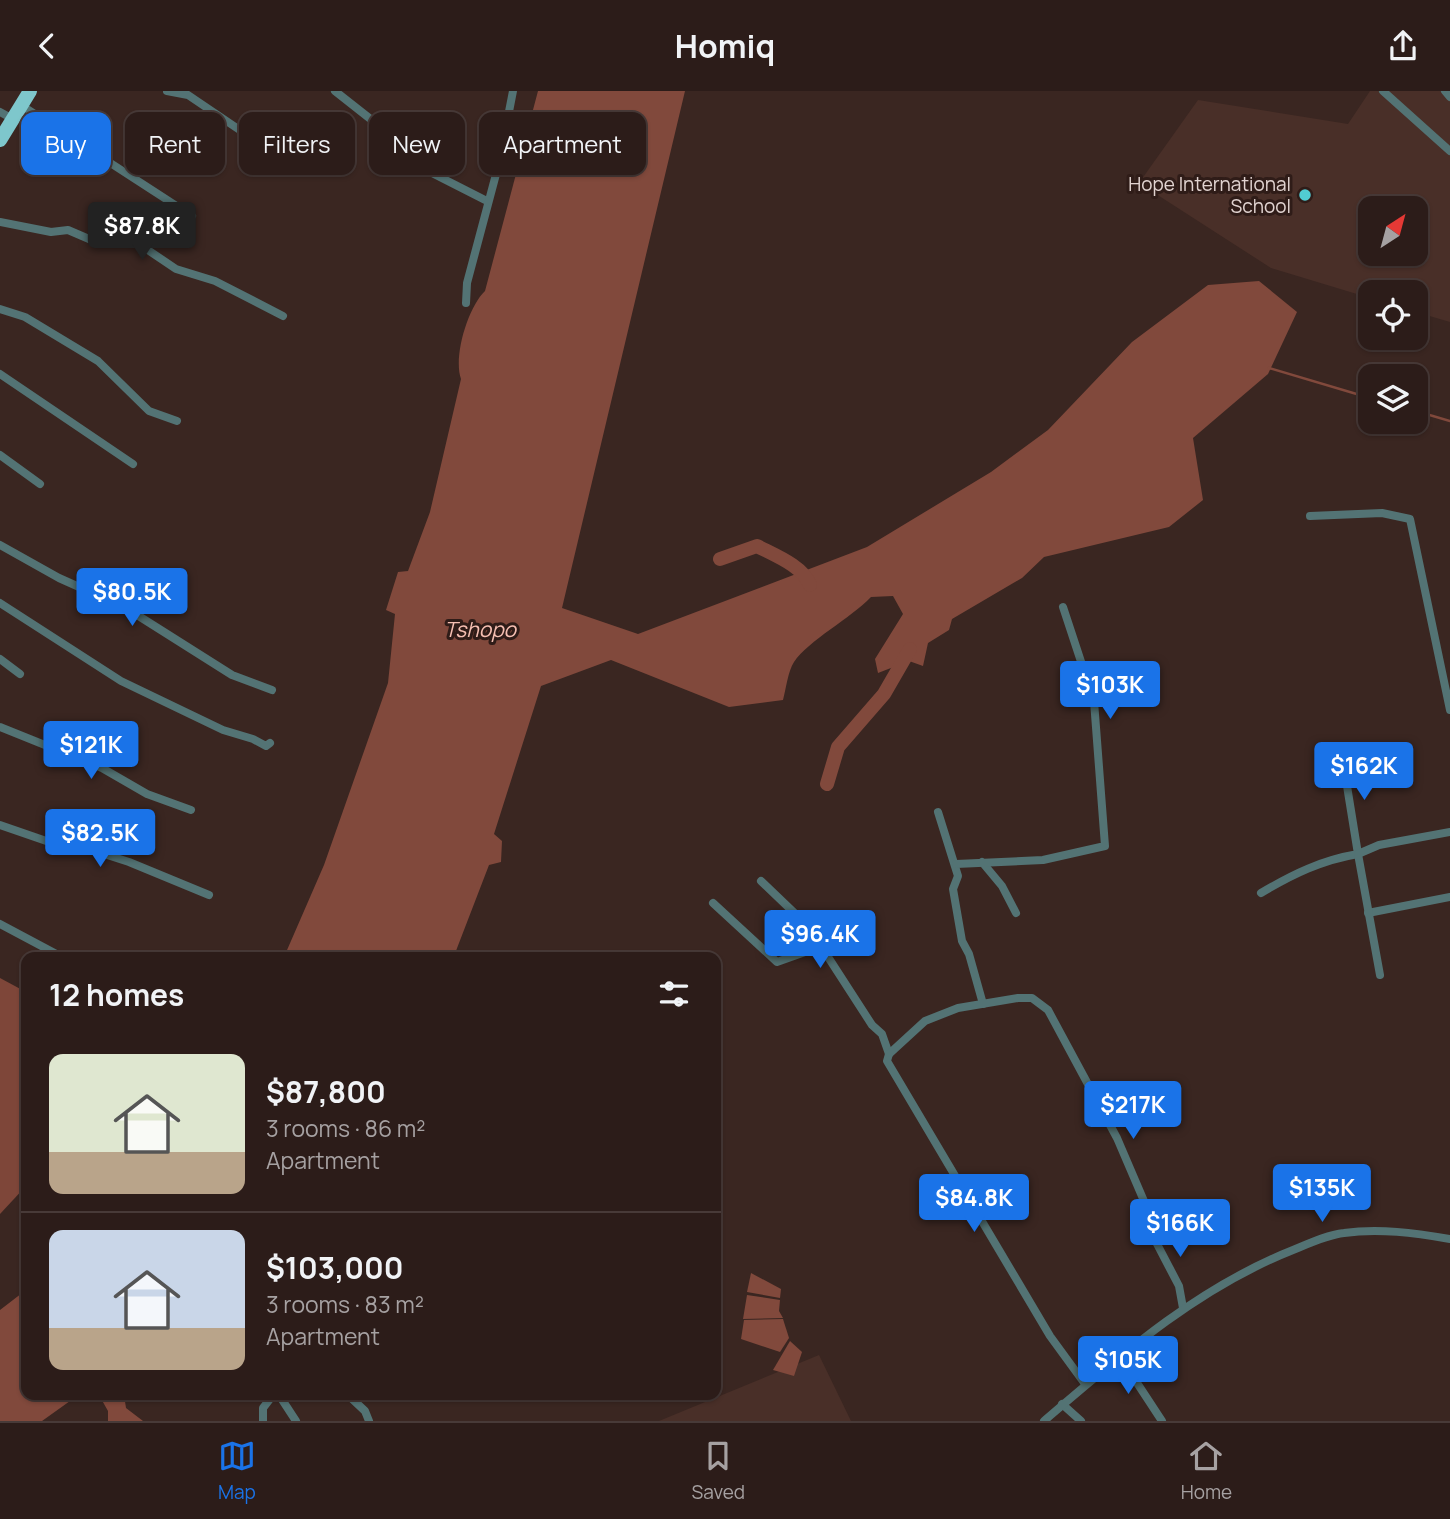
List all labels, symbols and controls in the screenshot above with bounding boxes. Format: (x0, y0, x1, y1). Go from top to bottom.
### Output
text: Homiq (675, 24, 775, 68)
icon: back (28, 27, 66, 65)
icon: share (1384, 27, 1422, 65)
chip: Buy (21, 112, 111, 175)
chip: Rent (125, 112, 225, 175)
chip: Filters (239, 112, 355, 175)
chip: New (369, 112, 465, 175)
chip: Apartment (479, 112, 646, 175)
place label: Hope International School (1128, 171, 1291, 219)
marker: Hope International School (1297, 187, 1313, 203)
north arrow (1358, 196, 1428, 266)
map controls (1358, 196, 1428, 434)
pin: $87.8K (85, 202, 199, 262)
text: $87.8K (104, 209, 180, 241)
button: locate (1358, 280, 1428, 350)
button: layers (1358, 364, 1428, 434)
pin: $80.5K (75, 568, 189, 628)
text: $80.5K (92, 575, 172, 607)
water label: Tshopo (444, 615, 518, 643)
pin: $103K (1061, 661, 1159, 721)
text: $103K (1076, 668, 1144, 700)
pin: $121K (42, 721, 140, 781)
text: $121K (59, 728, 123, 760)
pin: $162K (1315, 743, 1413, 802)
text: $162K (1330, 749, 1398, 781)
pin: $82.5K (43, 809, 157, 869)
text: $82.5K (61, 816, 139, 848)
pin: $96.4K (763, 911, 877, 970)
text: $96.4K (781, 917, 859, 949)
text: 12 homes (49, 974, 184, 1015)
icon: filters (655, 975, 693, 1013)
text: $87,800 (266, 1071, 386, 1112)
pin: $217K (1084, 1081, 1182, 1141)
icon: home (105, 1082, 189, 1166)
text: $217K (1100, 1088, 1166, 1120)
text: 3 rooms · 86 m² (266, 1112, 426, 1144)
text: Apartment (266, 1144, 380, 1176)
pin: $135K (1273, 1165, 1371, 1224)
text: $135K (1289, 1171, 1355, 1203)
pin: $84.8K (917, 1175, 1031, 1234)
text: $84.8K (935, 1181, 1013, 1213)
pin: $166K (1131, 1199, 1229, 1259)
text: $166K (1146, 1206, 1214, 1238)
text: $103,000 (266, 1247, 404, 1288)
icon: home (105, 1258, 189, 1342)
text: 3 rooms · 83 m² (266, 1288, 424, 1320)
text: Apartment (266, 1320, 380, 1352)
pin: $105K (1079, 1337, 1177, 1396)
text: $105K (1094, 1343, 1162, 1375)
tab: Map (218, 1437, 256, 1505)
tab: Saved (692, 1437, 745, 1505)
tab: Home (1181, 1437, 1232, 1505)

